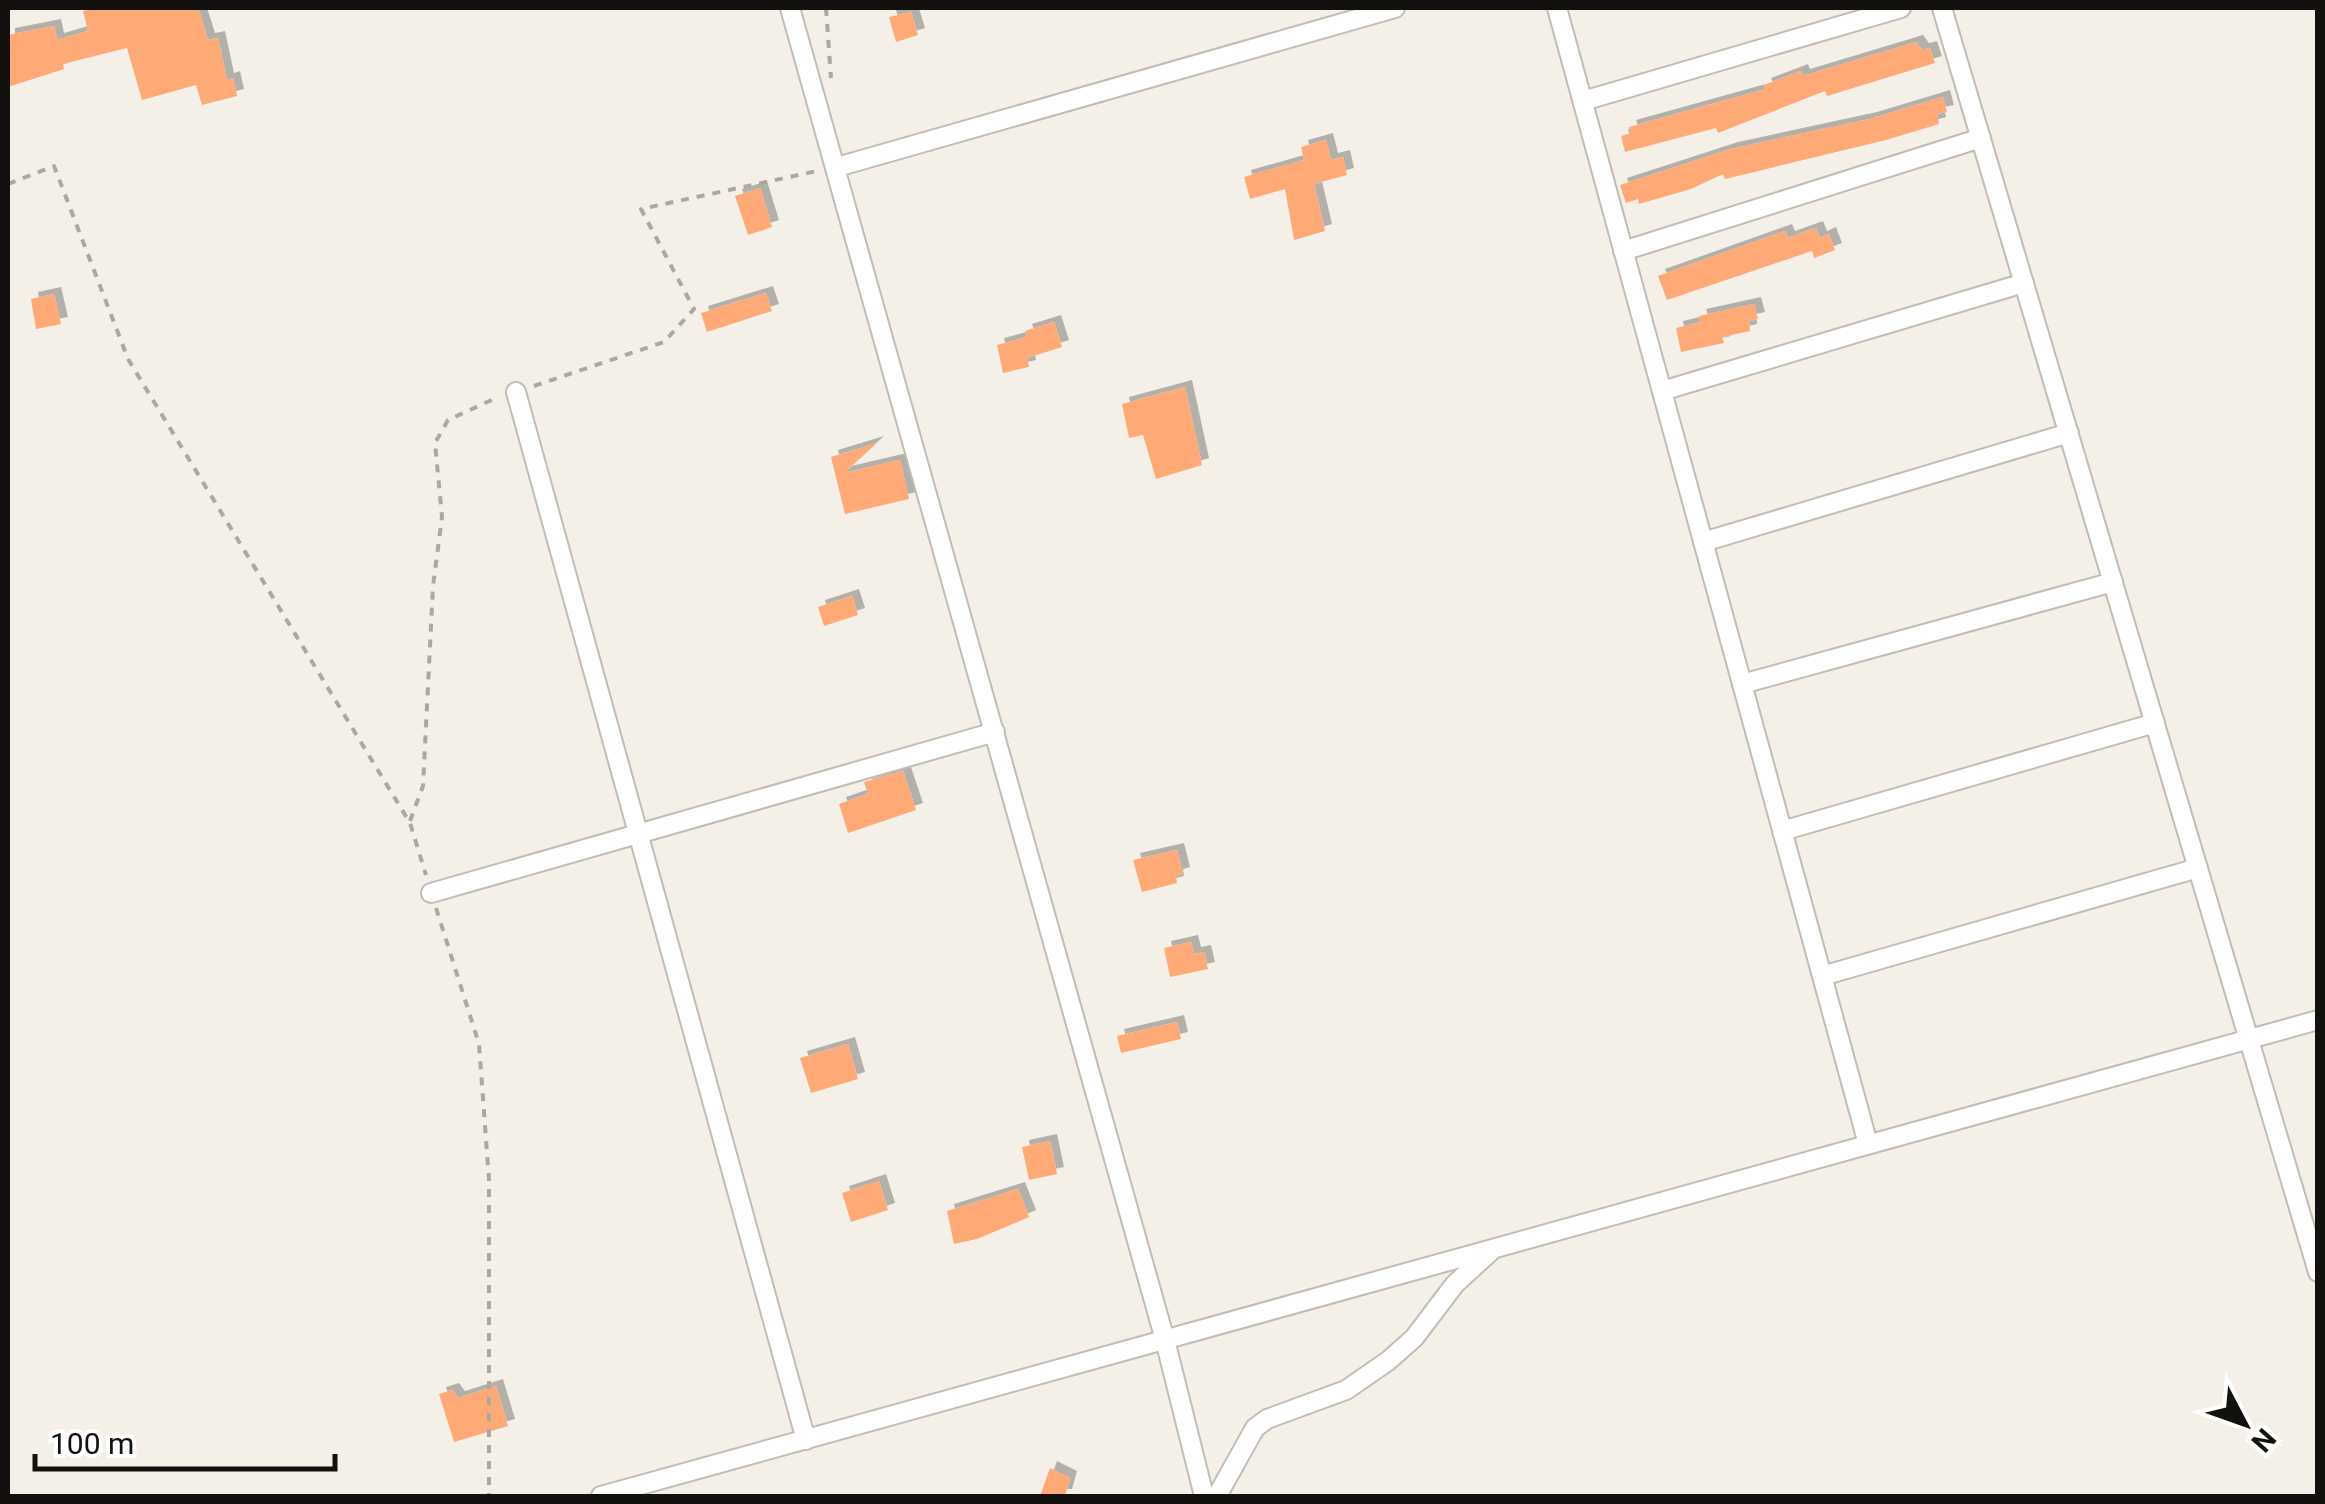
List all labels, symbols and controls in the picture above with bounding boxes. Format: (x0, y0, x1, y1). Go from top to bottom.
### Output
north arrow (2195, 1374, 2295, 1474)
scale bar (35, 1409, 335, 1471)
text: N (2245, 1422, 2282, 1458)
text: 100 m (50, 1426, 134, 1461)

